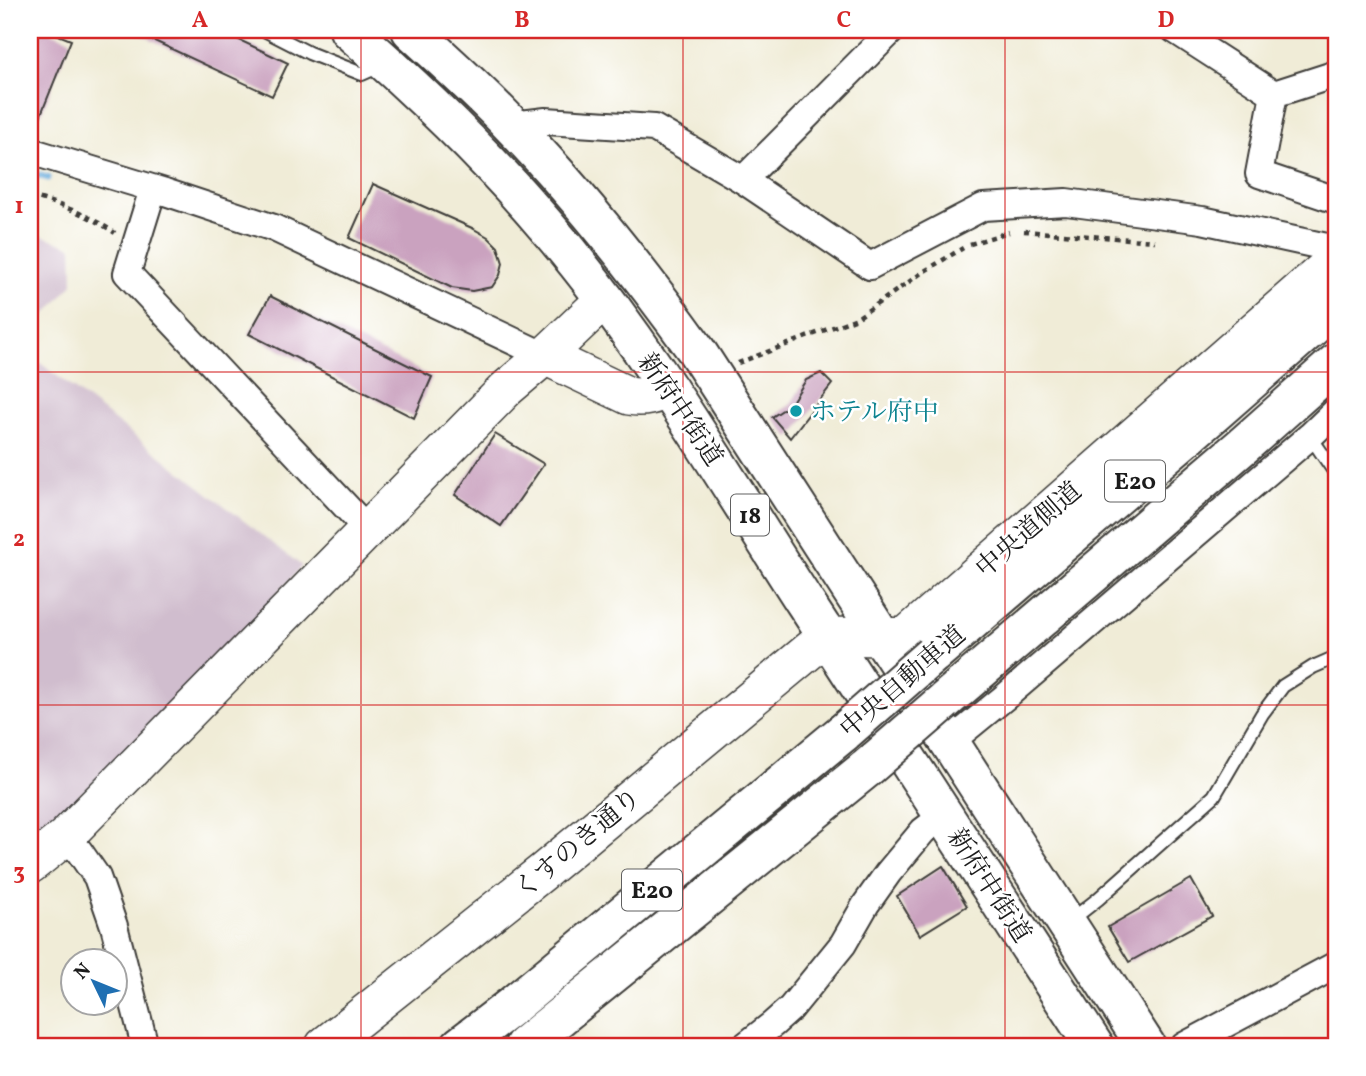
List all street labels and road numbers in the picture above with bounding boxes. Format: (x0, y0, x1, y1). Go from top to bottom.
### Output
street label: 新府中街道 (628, 346, 731, 474)
road number: E20 (1105, 460, 1165, 502)
street label: 中央道側道 (968, 474, 1090, 587)
road number: 18 (731, 494, 769, 536)
street label: 中央自動車道 (833, 618, 974, 747)
street label: くすのき通り (507, 781, 650, 908)
street label: 新府中街道 (938, 822, 1039, 950)
road number: E20 (622, 870, 682, 910)

